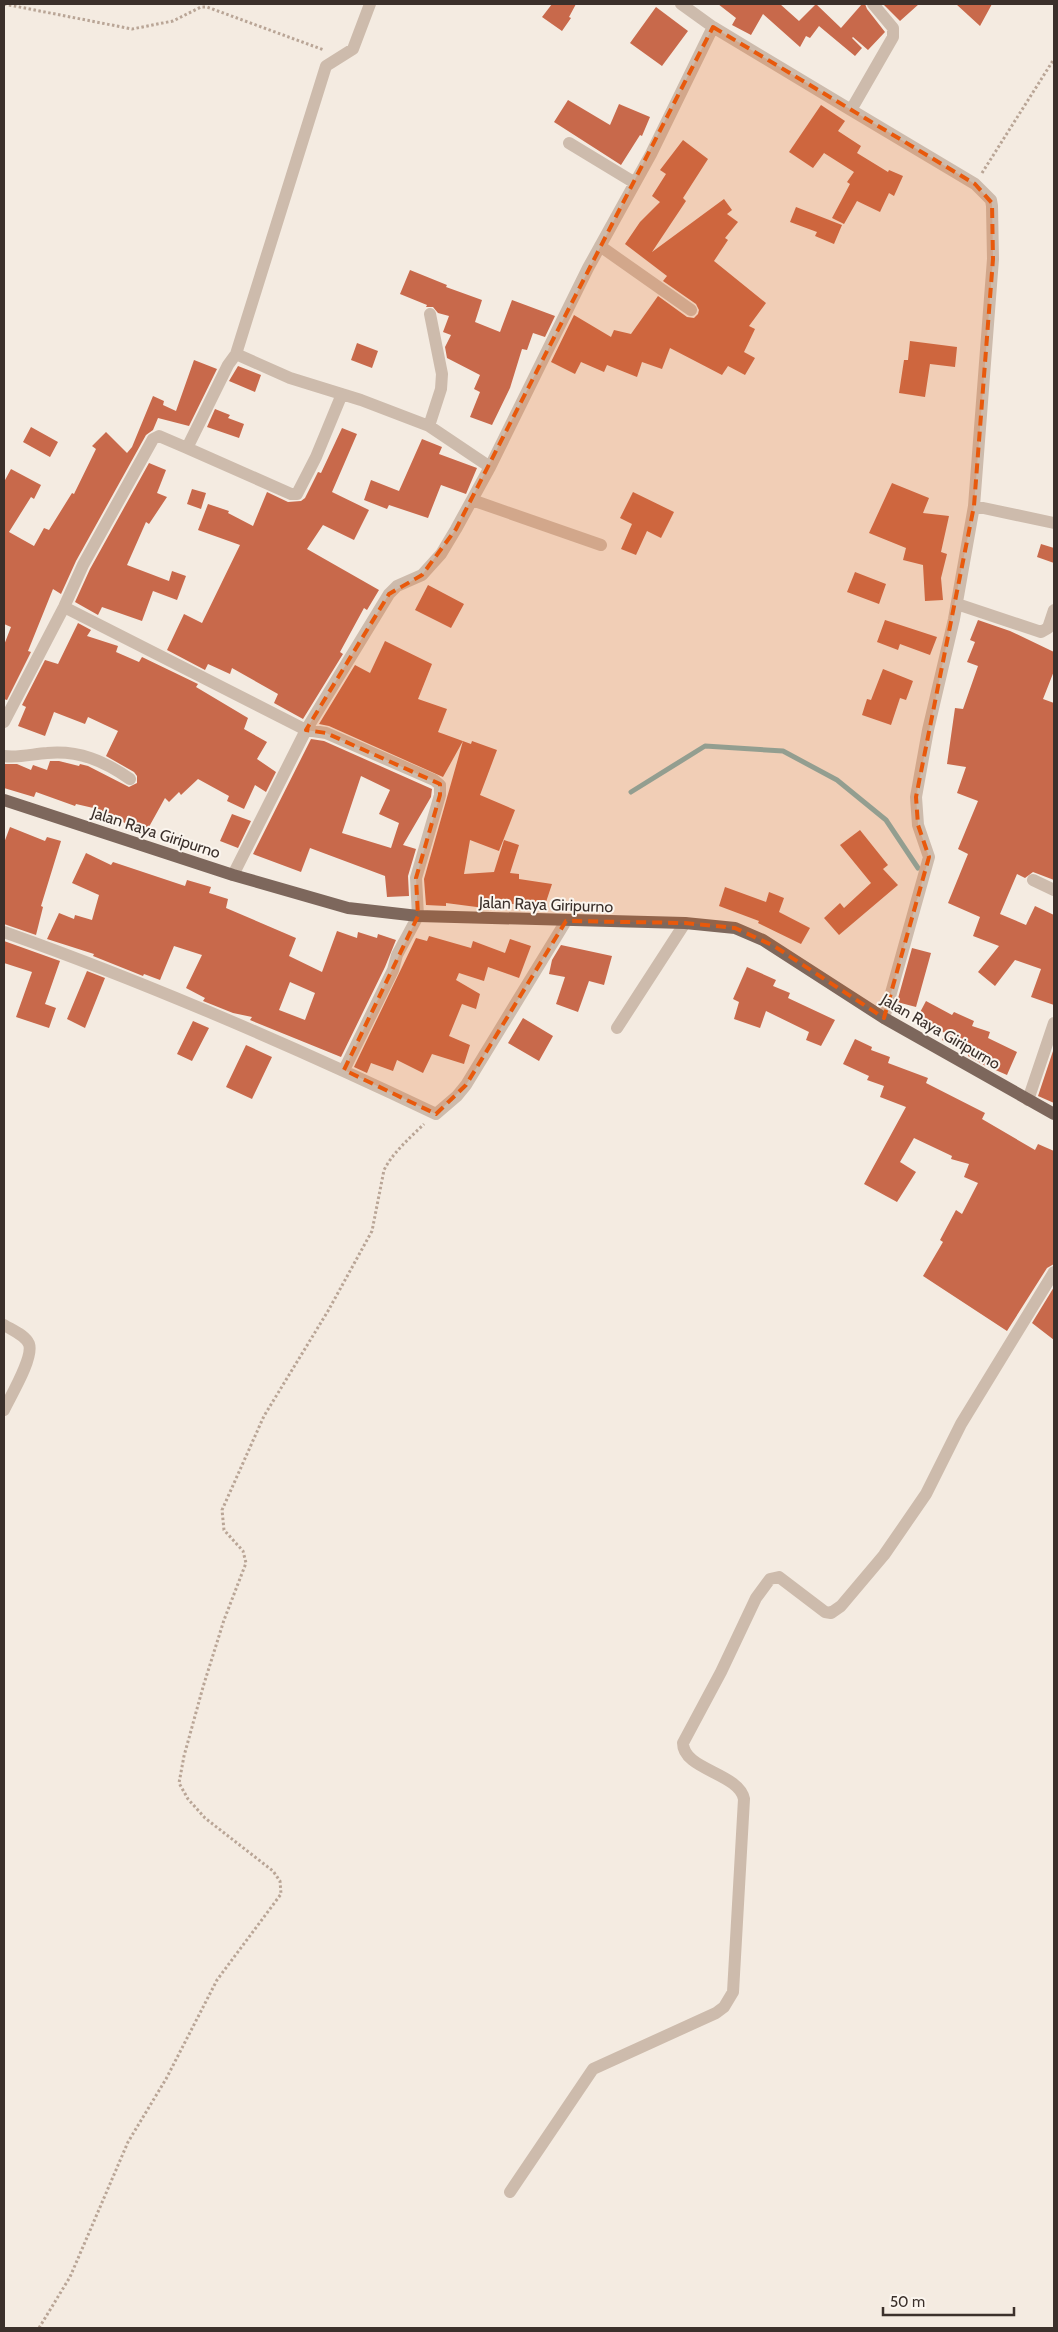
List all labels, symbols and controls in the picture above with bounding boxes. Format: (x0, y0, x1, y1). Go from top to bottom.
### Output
street label: Jalan Raya Giripurno (88, 802, 223, 862)
street label: Jalan Raya Giripurno (477, 893, 614, 916)
street label: Jalan Raya Giripurno (877, 989, 1004, 1073)
scale bar (883, 2284, 1014, 2316)
text: 50 m (890, 2293, 925, 2311)

